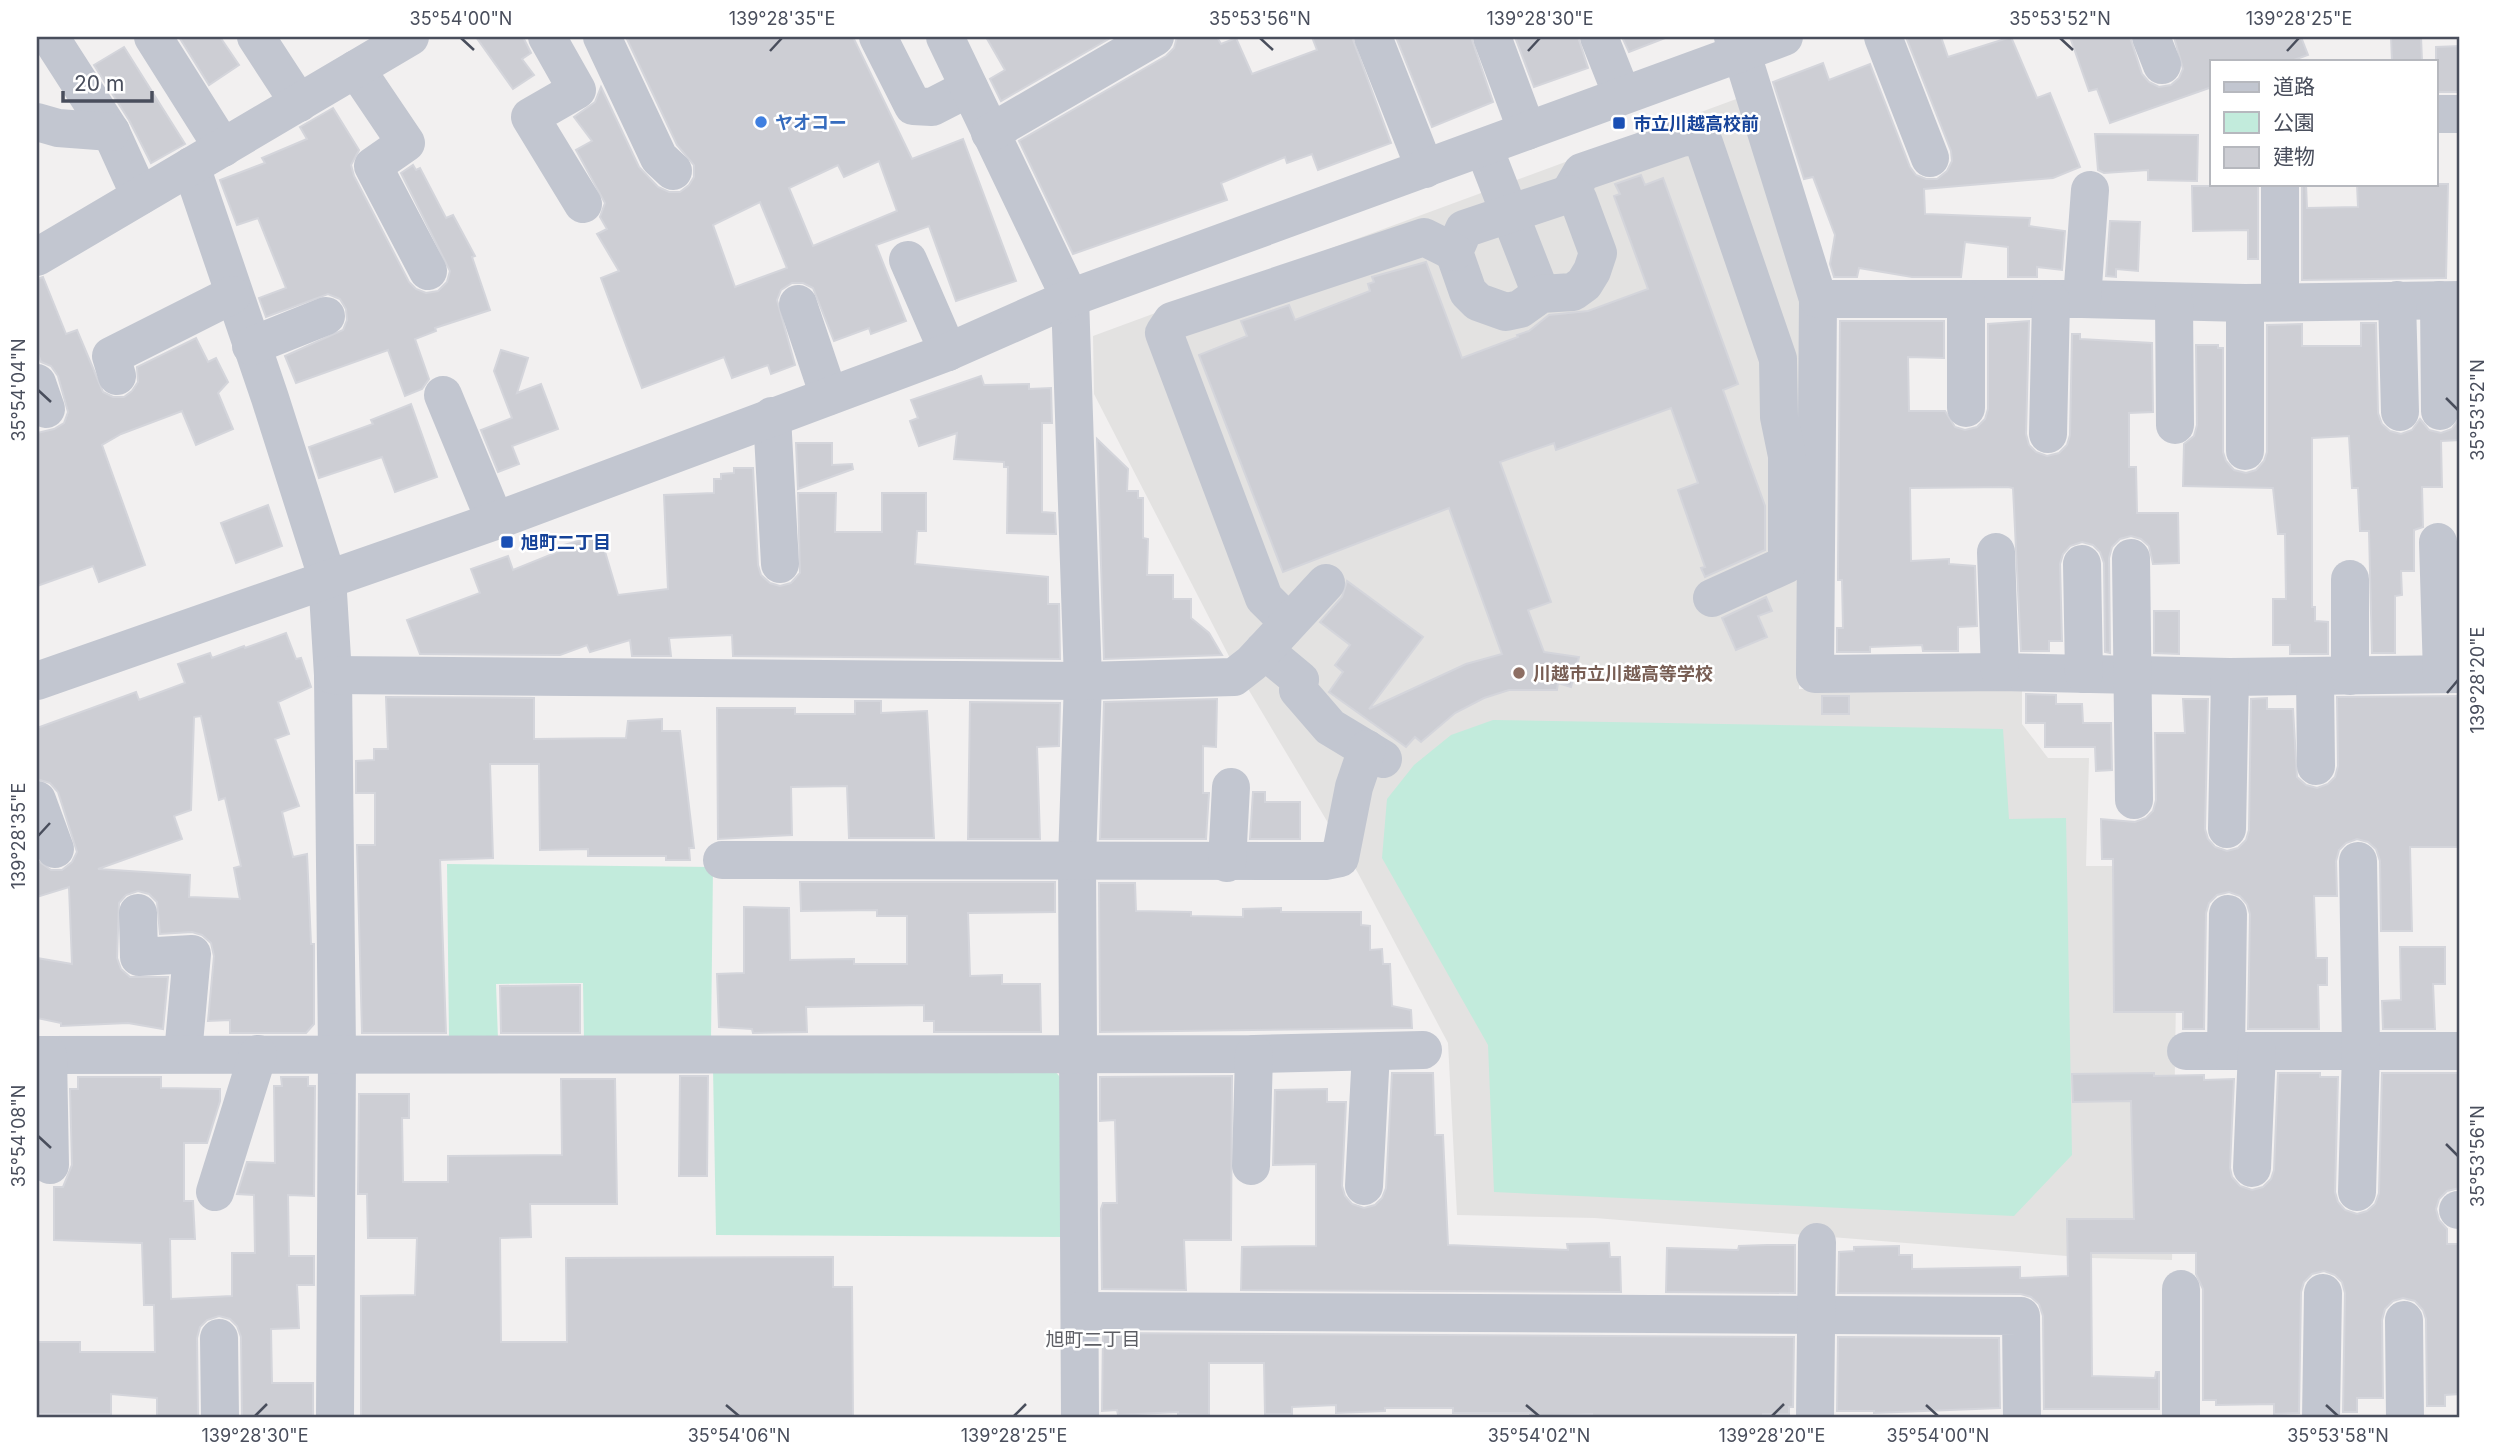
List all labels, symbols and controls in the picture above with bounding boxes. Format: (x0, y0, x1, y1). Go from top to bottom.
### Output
text: 35°54'00"N (410, 8, 512, 29)
text: 139°28'35"E (729, 8, 835, 29)
text: 35°53'56"N (1209, 8, 1311, 29)
text: 139°28'30"E (1487, 8, 1594, 29)
text: 35°53'52"N (2009, 8, 2111, 29)
text: 139°28'25"E (2246, 8, 2352, 29)
scale bar (63, 60, 152, 104)
legend (2210, 60, 2438, 186)
text: 20 m (74, 71, 124, 96)
text: 道路 (2273, 74, 2315, 99)
text: 公園 (2273, 110, 2315, 135)
place label: ヤオコー (775, 112, 847, 133)
place label: 市立川越高校前 (1633, 113, 1759, 134)
marker: ヤオコー (753, 114, 769, 130)
marker: 市立川越高校前 (1611, 115, 1627, 131)
text: 建物 (2273, 144, 2315, 169)
text: 35°54'04"N (8, 338, 29, 442)
text: 35°53'52"N (2467, 359, 2488, 461)
place label: 旭町二丁目 (521, 532, 611, 553)
marker: 旭町二丁目 (499, 534, 515, 550)
text: 139°28'20"E (2467, 627, 2488, 733)
place label: 川越市立川越高等学校 (1533, 663, 1713, 684)
marker: 川越市立川越高等学校 (1511, 665, 1527, 681)
text: 139°28'35"E (8, 783, 29, 889)
text: 35°54'08"N (8, 1085, 29, 1187)
text: 35°53'56"N (2467, 1105, 2488, 1207)
district label: 旭町二丁目 (1045, 1328, 1141, 1351)
text: 139°28'30"E (202, 1425, 309, 1446)
text: 35°54'06"N (688, 1425, 790, 1446)
text: 139°28'25"E (961, 1425, 1067, 1446)
text: 35°54'02"N (1488, 1425, 1590, 1446)
text: 139°28'20"E (1719, 1425, 1825, 1446)
text: 35°54'00"N (1887, 1425, 1989, 1446)
text: 35°53'58"N (2287, 1425, 2389, 1446)

